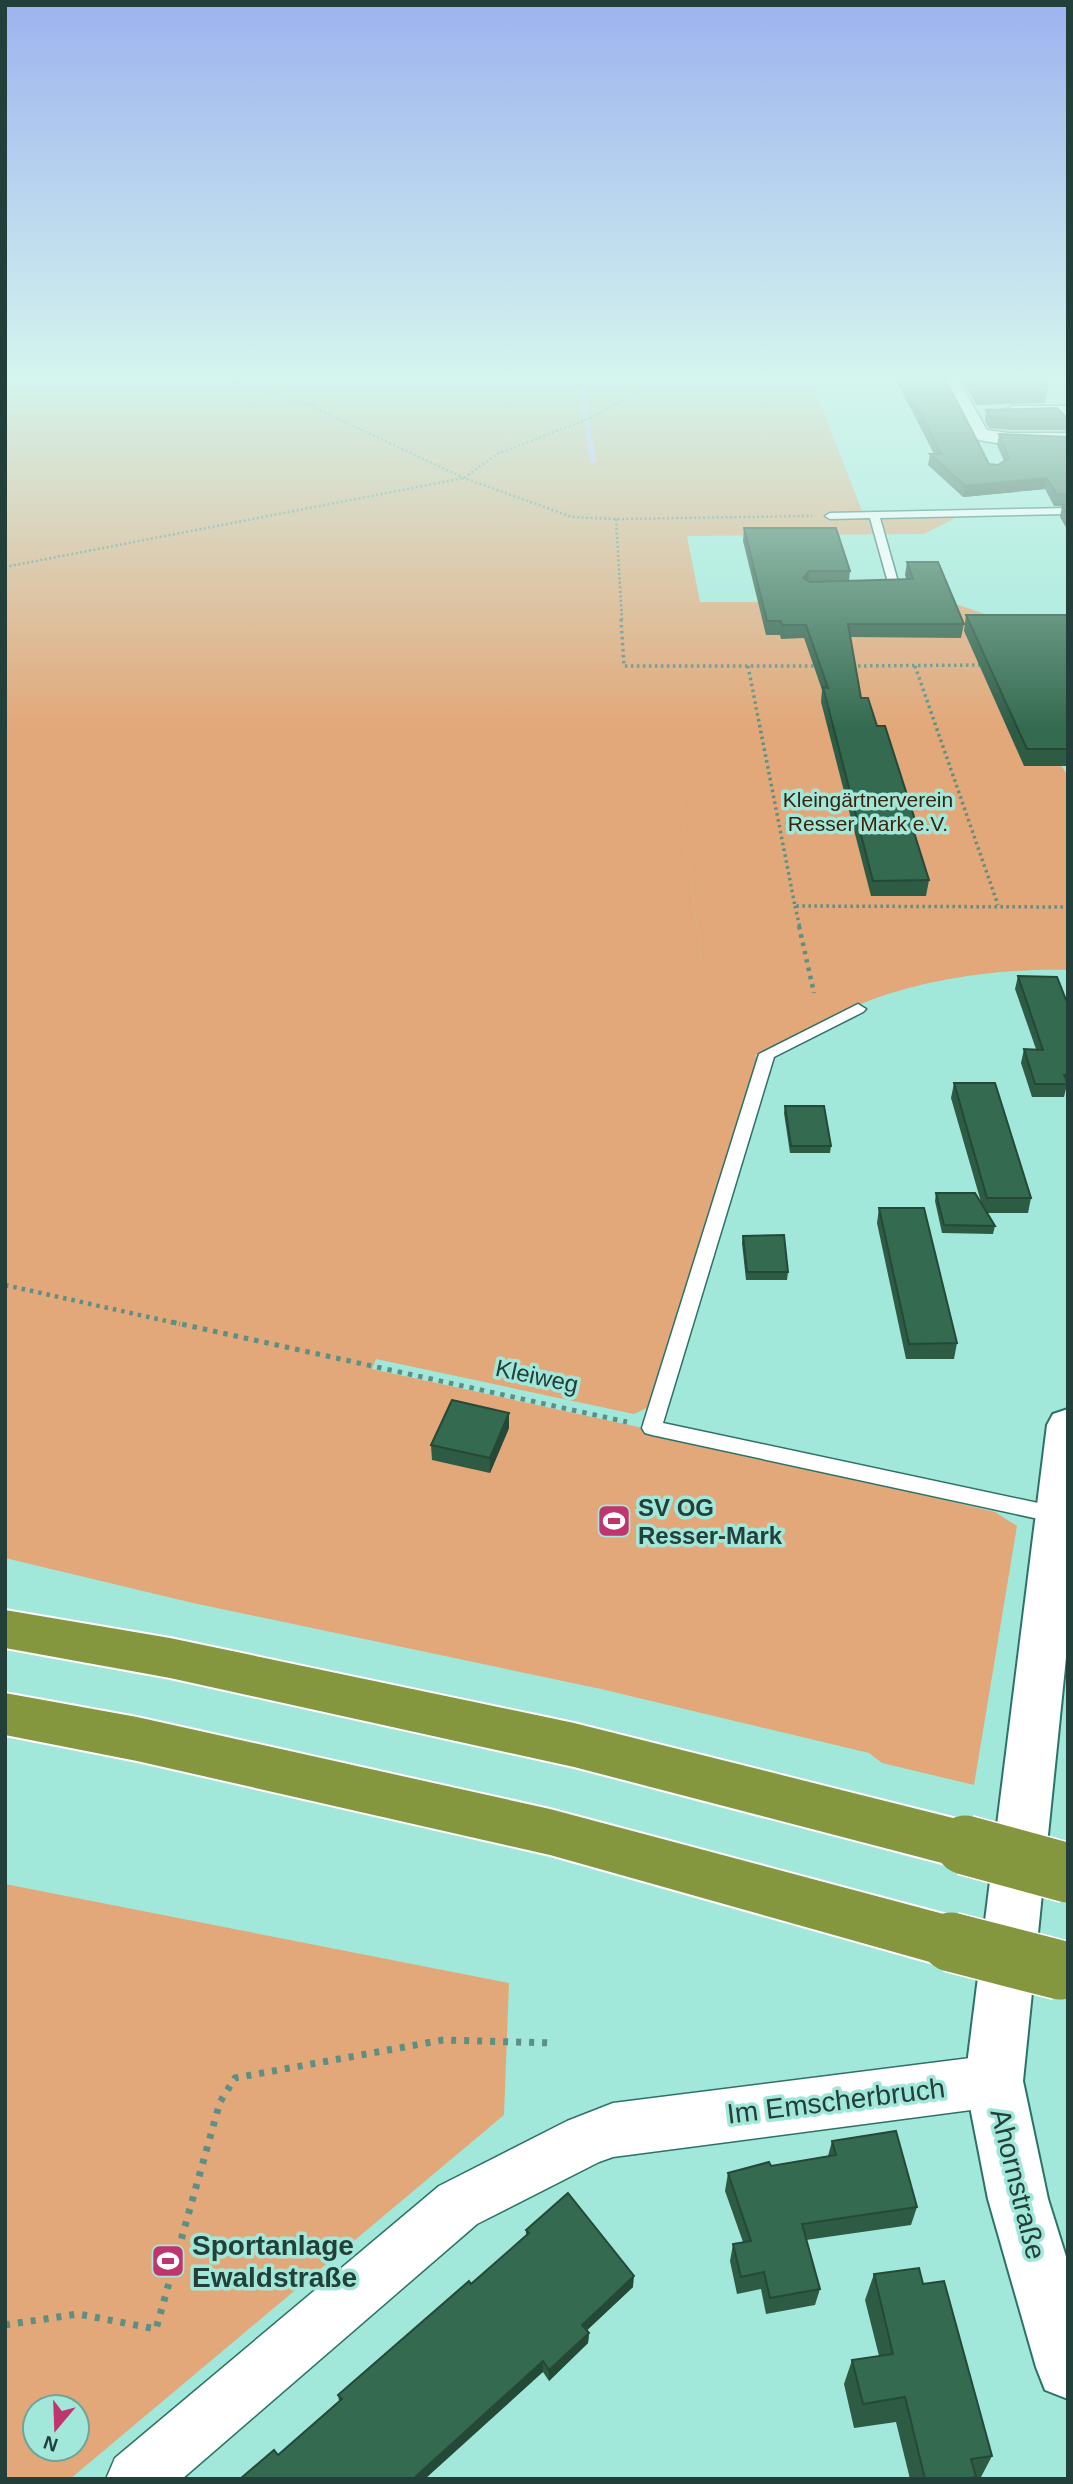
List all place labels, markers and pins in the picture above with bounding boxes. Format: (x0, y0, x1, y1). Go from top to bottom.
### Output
place label: SV OG Resser-Mark (638, 1494, 783, 1549)
sports icon: SV OG Resser-Mark (595, 1502, 633, 1540)
place label: Sportanlage Ewaldstraße (192, 2230, 357, 2293)
sports icon: Sportanlage Ewaldstraße (149, 2242, 187, 2280)

